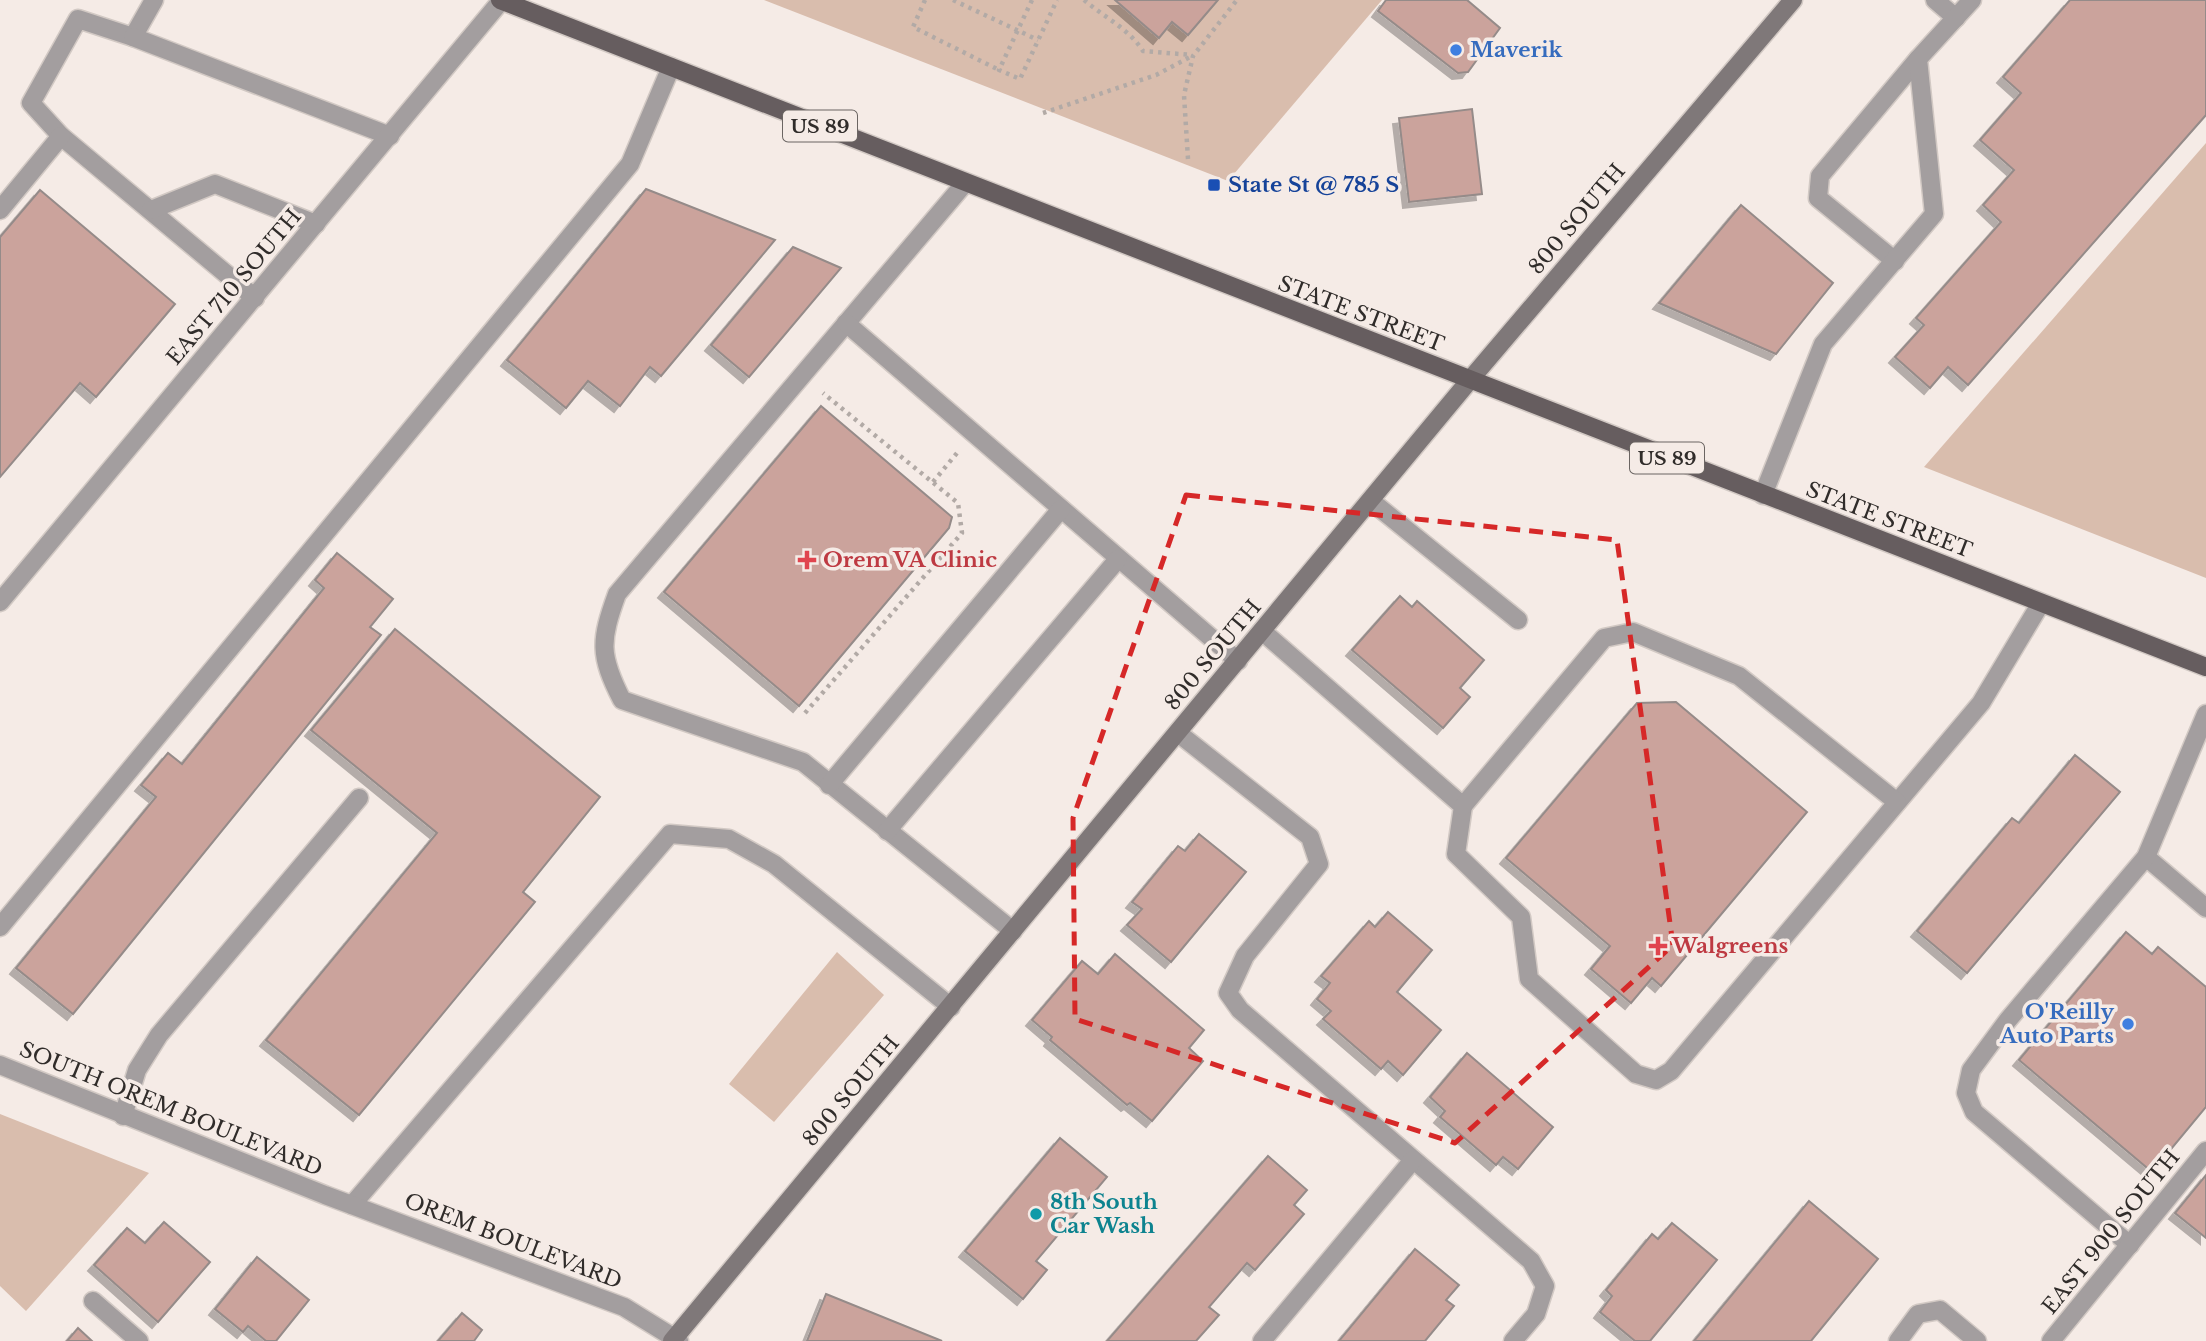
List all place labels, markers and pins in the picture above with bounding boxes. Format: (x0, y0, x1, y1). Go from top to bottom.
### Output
place label: Maverik (1470, 37, 1564, 63)
marker: Maverik (1448, 42, 1464, 58)
place label: State St @ 785 S (1228, 172, 1399, 198)
marker: State St @ 785 S (1206, 177, 1222, 193)
place label: Orem VA Clinic (823, 547, 997, 573)
marker: Orem VA Clinic (797, 550, 817, 570)
place label: Walgreens (1671, 933, 1788, 959)
marker: Walgreens (1650, 938, 1666, 954)
place label: O'Reilly Auto Parts (1999, 999, 2114, 1049)
marker: O'Reilly Auto Parts (2120, 1016, 2136, 1032)
place label: 8th South Car Wash (1050, 1189, 1158, 1239)
marker: 8th South Car Wash (1028, 1206, 1044, 1222)

